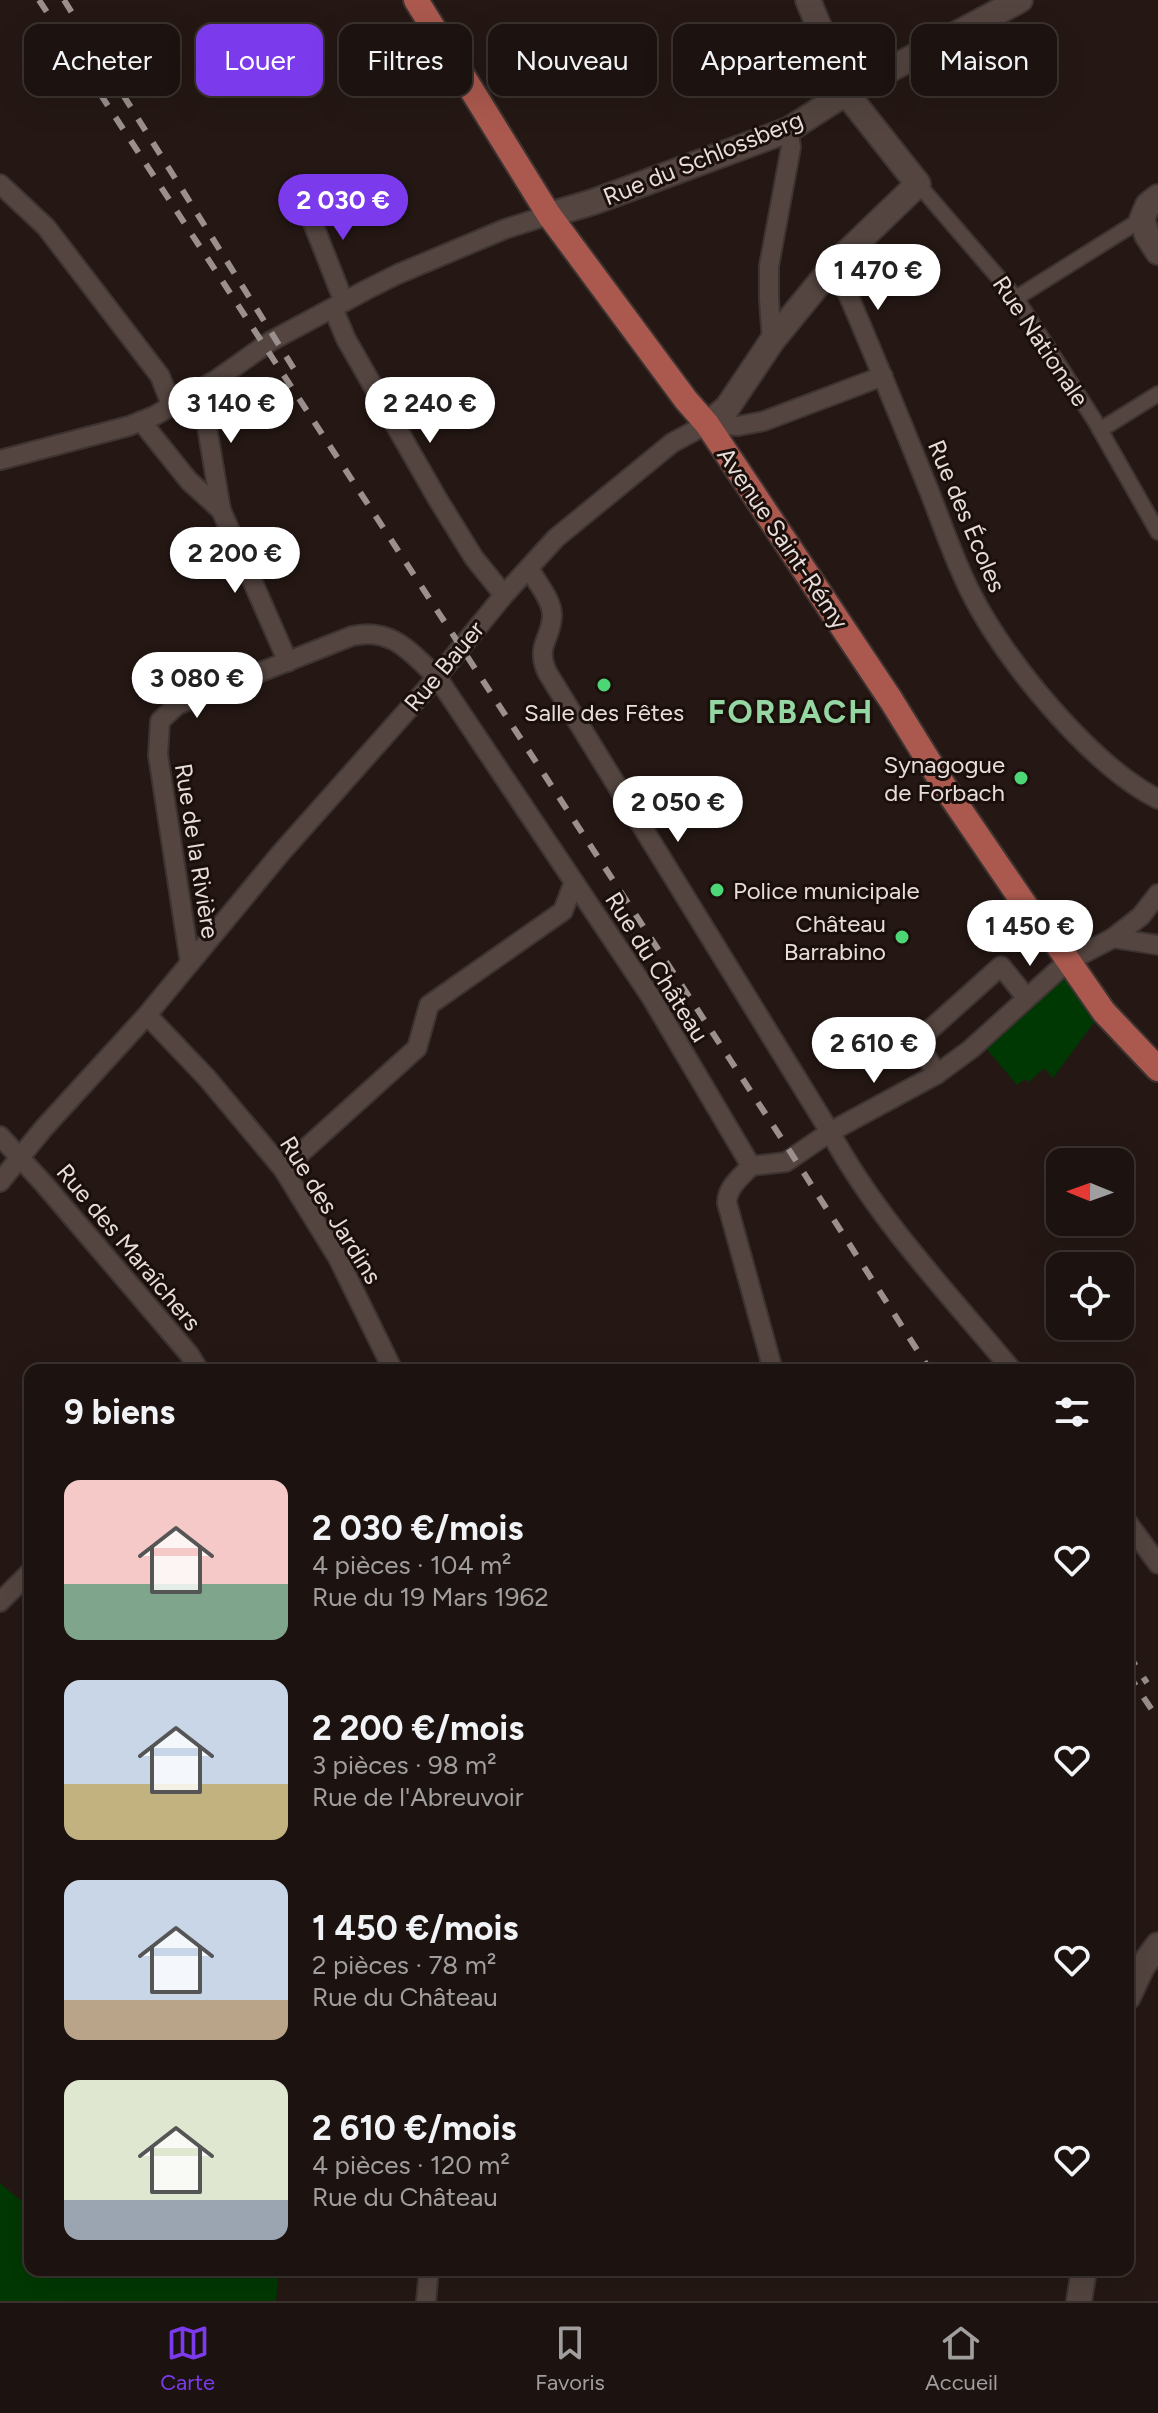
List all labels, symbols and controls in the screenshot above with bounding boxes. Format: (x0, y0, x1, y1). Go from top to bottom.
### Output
chip: Acheter (24, 24, 180, 96)
chip: Louer (196, 24, 323, 96)
chip: Filtres (339, 24, 472, 96)
chip: Nouveau (488, 24, 657, 96)
chip: Appartement (673, 24, 895, 96)
chip: Maison (911, 24, 1057, 96)
street label: Rue du Schlossberg (599, 105, 807, 211)
pin: 2 030 € (269, 174, 417, 242)
text: 2 030 € (296, 184, 390, 216)
pin: 1 470 € (804, 244, 952, 312)
text: 1 470 € (833, 254, 923, 286)
street label: Rue Nationale (987, 270, 1095, 412)
pin: 3 140 € (157, 377, 305, 445)
pin: 2 240 € (356, 377, 504, 445)
text: 3 140 € (186, 387, 276, 419)
text: 2 240 € (383, 387, 477, 419)
street label: Rue des Écoles (922, 436, 1012, 596)
street label: Avenue Saint-Rémy (711, 442, 855, 635)
pin: 2 200 € (161, 527, 309, 595)
text: 2 200 € (188, 537, 282, 569)
street label: Rue Bauer (398, 615, 490, 717)
pin: 3 080 € (123, 652, 271, 720)
text: 3 080 € (150, 662, 244, 694)
marker: Salle des Fêtes (595, 676, 613, 694)
district label: FORBACH (708, 693, 874, 731)
place label: Salle des Fêtes (524, 698, 684, 727)
place label: Synagogue de Forbach (883, 750, 1005, 807)
street label: Rue de la Rivière (169, 761, 225, 941)
marker: Synagogue de Forbach (1012, 769, 1030, 787)
pin: 2 050 € (604, 776, 752, 844)
text: 2 050 € (631, 786, 725, 818)
place label: Police municipale (733, 876, 920, 905)
marker: Police municipale (708, 881, 726, 899)
street label: Rue du Château (599, 887, 715, 1047)
pin: 1 450 € (956, 900, 1104, 968)
place label: Château Barrabino (784, 909, 886, 966)
text: 1 450 € (985, 910, 1075, 942)
marker: Château Barrabino (893, 928, 911, 946)
pin: 2 610 € (800, 1017, 948, 1085)
text: 2 610 € (830, 1027, 918, 1059)
street label: Rue des Jardins (274, 1131, 388, 1289)
north arrow (1046, 1148, 1134, 1236)
map controls (1046, 1148, 1134, 1340)
street label: Rue des Maraîchers (51, 1158, 207, 1336)
button: locate (1046, 1252, 1134, 1340)
icon: filters (1050, 1390, 1094, 1434)
text: 9 biens (64, 1392, 175, 1433)
text: 2 030 €/mois (312, 1508, 523, 1549)
icon: home (128, 1512, 224, 1608)
icon: heart (1050, 1538, 1094, 1582)
text: 4 pièces · 104 m² (312, 1549, 512, 1581)
text: Rue du 19 Mars 1962 (312, 1581, 549, 1613)
text: 2 200 €/mois (312, 1708, 524, 1749)
icon: home (128, 1712, 224, 1808)
icon: heart (1050, 1738, 1094, 1782)
text: 3 pièces · 98 m² (312, 1749, 497, 1781)
text: Rue de l'Abreuvoir (312, 1781, 524, 1813)
text: 1 450 €/mois (312, 1908, 518, 1949)
icon: home (128, 1912, 224, 2008)
icon: heart (1050, 1938, 1094, 1982)
text: 2 pièces · 78 m² (312, 1949, 496, 1981)
text: Rue du Château (312, 1981, 498, 2013)
text: 2 610 €/mois (312, 2108, 516, 2149)
icon: home (128, 2112, 224, 2208)
icon: heart (1050, 2138, 1094, 2182)
text: 4 pièces · 120 m² (312, 2149, 510, 2181)
text: Rue du Château (312, 2181, 498, 2213)
tab: Carte (160, 2321, 215, 2396)
tab: Favoris (535, 2321, 605, 2396)
tab: Accueil (925, 2321, 998, 2396)

